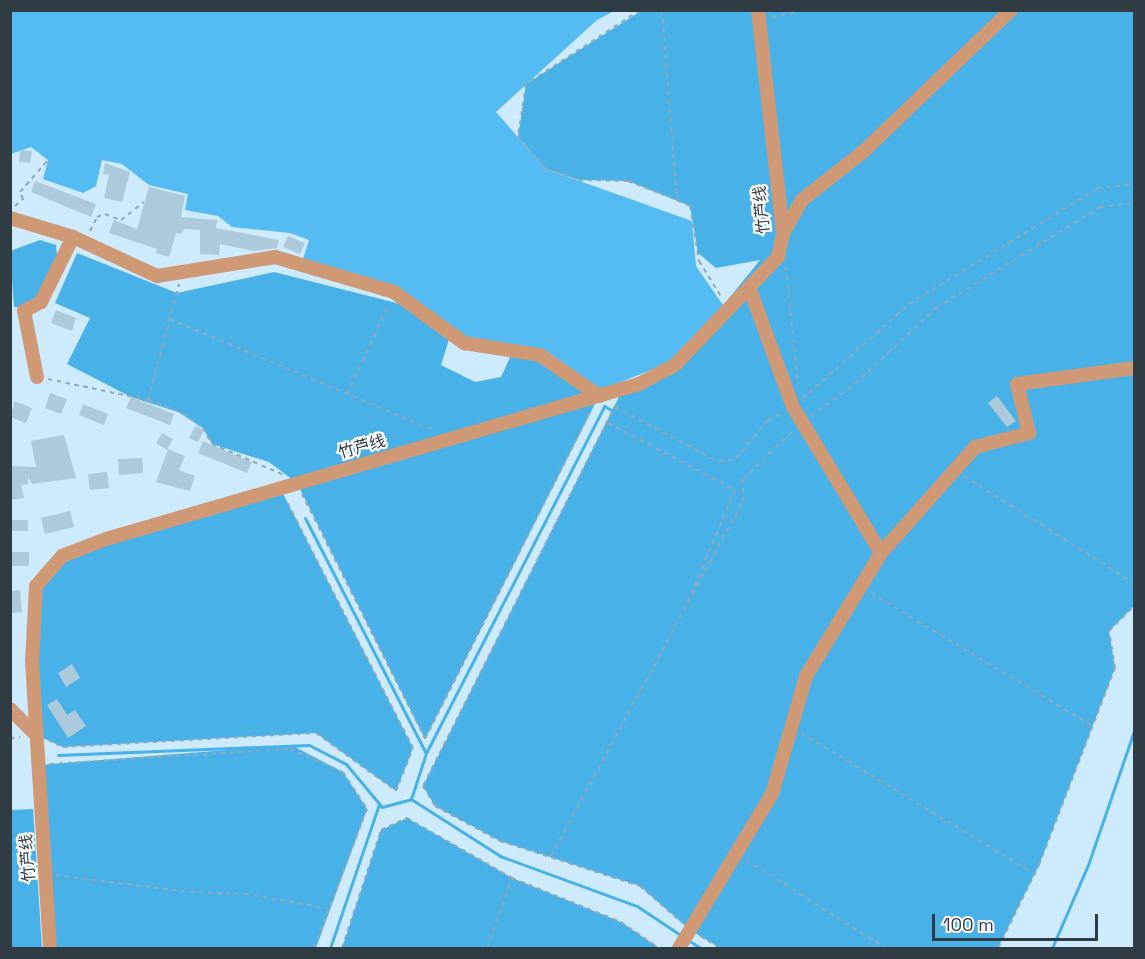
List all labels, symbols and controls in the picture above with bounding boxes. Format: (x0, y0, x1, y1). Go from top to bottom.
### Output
street label: 竹芦线 (750, 185, 774, 235)
street label: 竹芦线 (336, 431, 388, 463)
street label: 竹芦线 (17, 833, 39, 883)
scale bar (935, 902, 1102, 940)
text: 100 m (943, 913, 994, 936)

